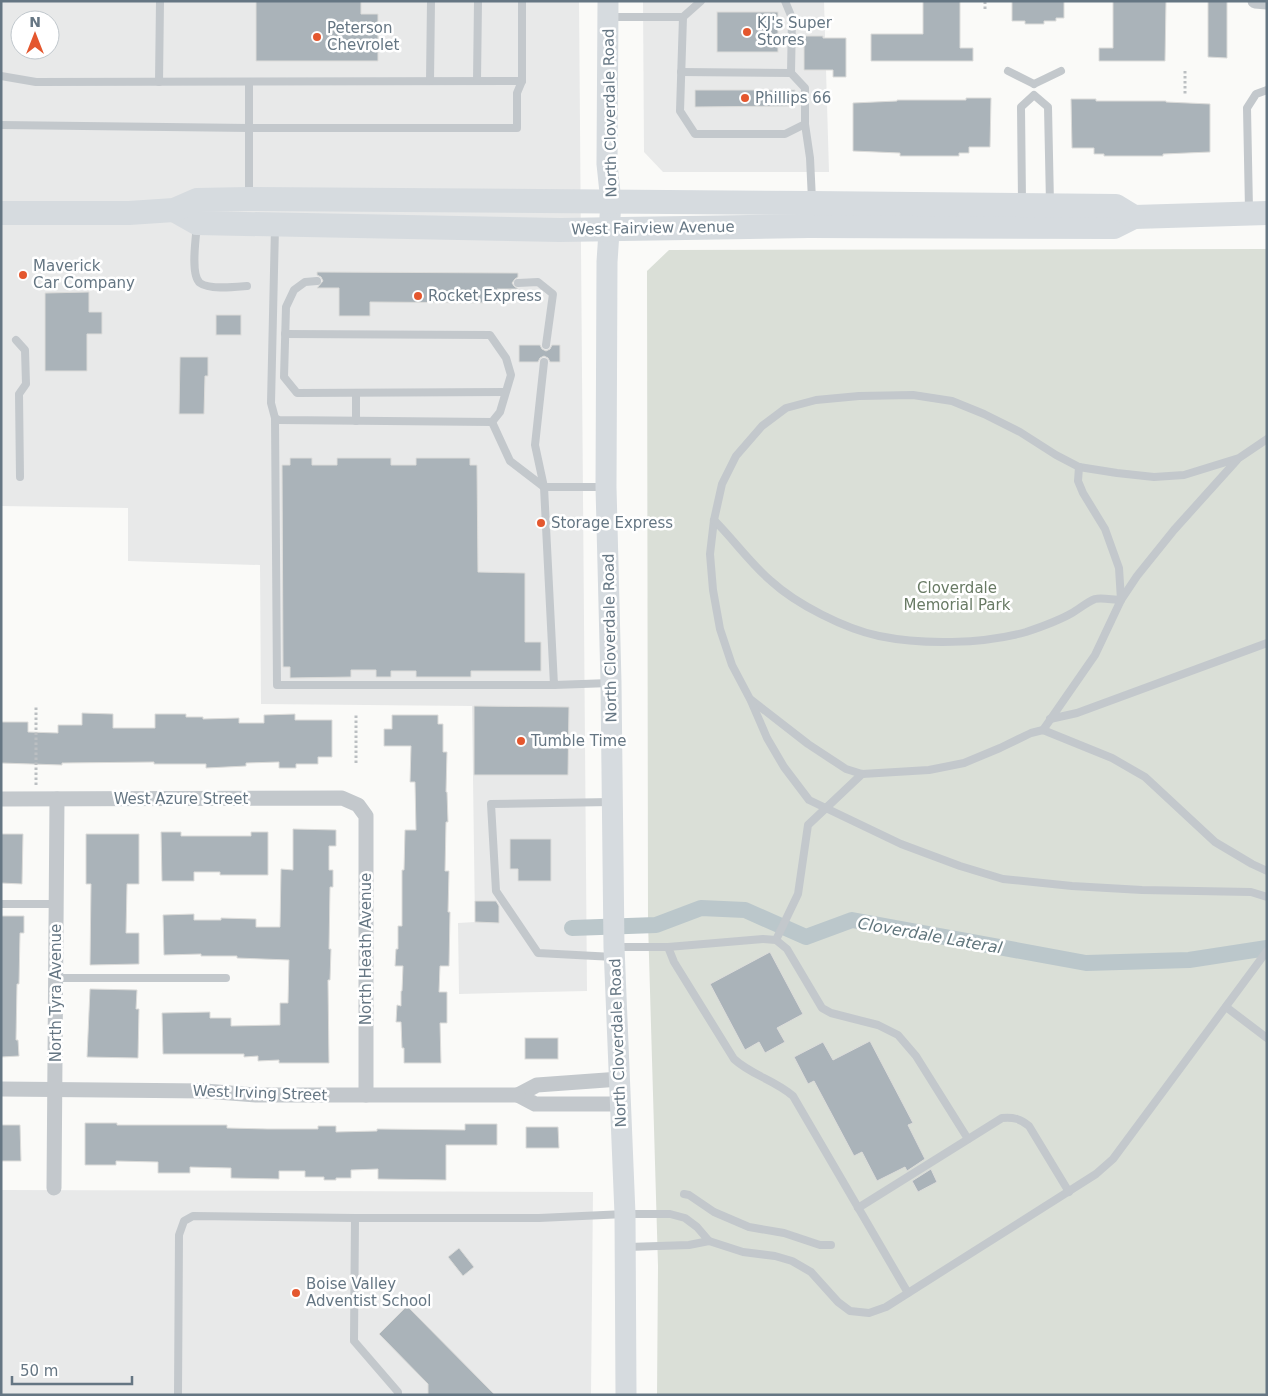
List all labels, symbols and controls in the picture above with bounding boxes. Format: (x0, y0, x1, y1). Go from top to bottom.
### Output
north arrow (10, 10, 60, 60)
text: N (29, 14, 41, 30)
place label: KJ's Super Stores (757, 14, 833, 49)
place label: Peterson Chevrolet (327, 19, 399, 54)
marker: KJ's Super Stores (741, 26, 753, 38)
street label: North Cloverdale Road (600, 28, 620, 198)
marker: Peterson Chevrolet (311, 31, 323, 43)
place label: Phillips 66 (755, 89, 831, 107)
marker: Phillips 66 (739, 92, 751, 104)
street label: West Fairview Avenue (571, 218, 735, 238)
place label: Maverick Car Company (33, 257, 135, 292)
marker: Maverick Car Company (17, 269, 29, 281)
place label: Rocket Express (428, 287, 542, 305)
marker: Rocket Express (412, 290, 424, 302)
place label: Storage Express (551, 514, 673, 532)
marker: Storage Express (535, 517, 547, 529)
street label: North Cloverdale Road (600, 553, 620, 723)
park label: Cloverdale Memorial Park (904, 579, 1011, 614)
place label: Tumble Time (530, 732, 626, 750)
marker: Tumble Time (515, 735, 527, 747)
street label: West Azure Street (114, 790, 248, 808)
street label: North Heath Avenue (357, 873, 375, 1025)
water label: Cloverdale Lateral (856, 913, 1004, 958)
street label: North Tyra Avenue (47, 924, 65, 1062)
street label: North Cloverdale Road (606, 958, 630, 1128)
street label: West Irving Street (192, 1082, 328, 1104)
place label: Boise Valley Adventist School (306, 1275, 431, 1310)
marker: Boise Valley Adventist School (290, 1287, 302, 1299)
scale bar (12, 1354, 132, 1386)
text: 50 m (20, 1362, 58, 1380)

